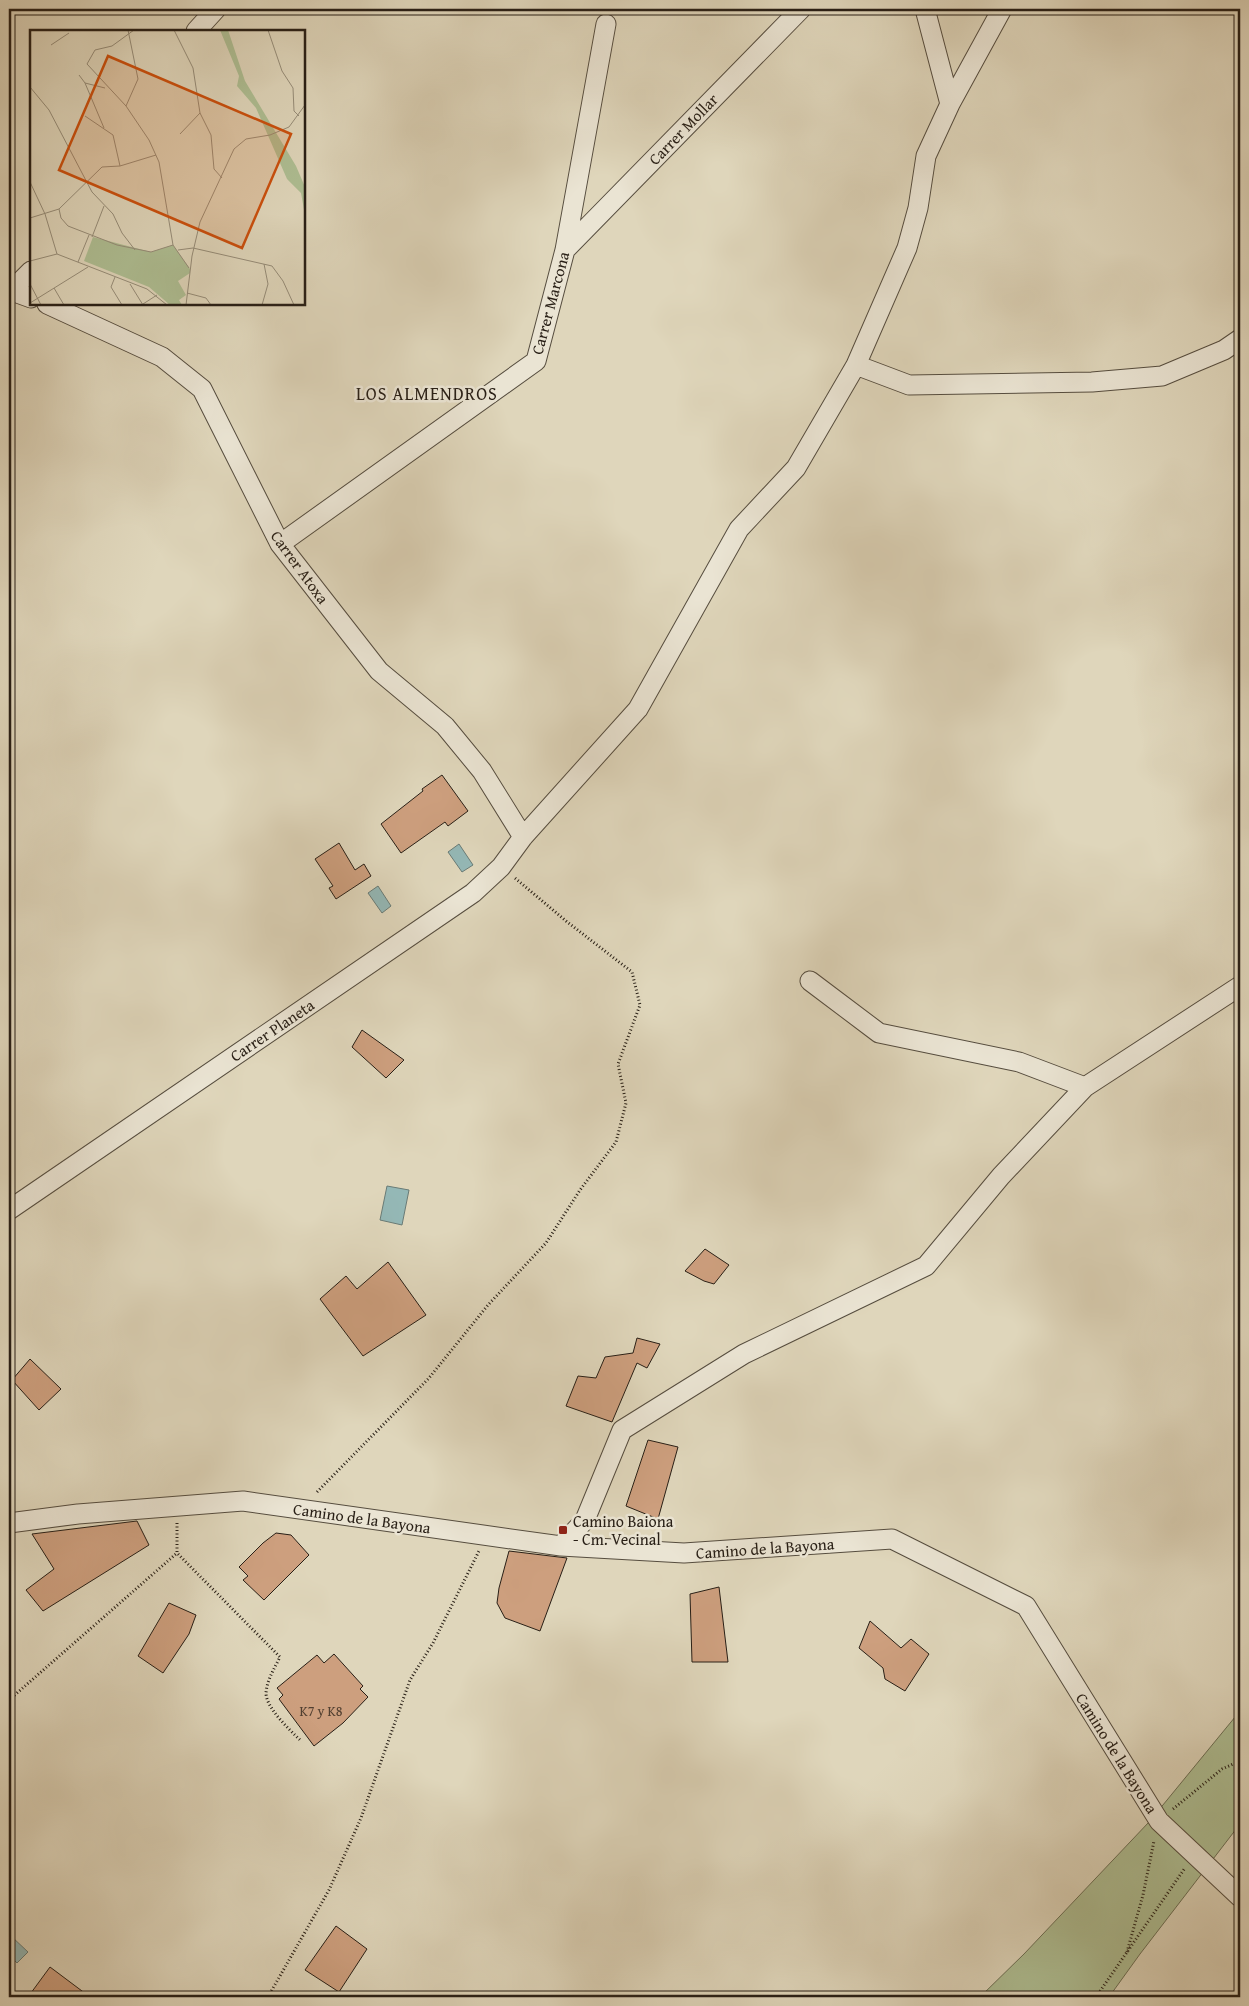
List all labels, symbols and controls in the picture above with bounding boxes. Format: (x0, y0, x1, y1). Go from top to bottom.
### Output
inset map (30, 30, 305, 305)
street label: Carrer Mollar (643, 88, 724, 170)
street label: Carrer Marcona (525, 248, 575, 357)
district label: LOS ALMENDROS (356, 380, 498, 407)
street label: Carrer Atoxa (265, 525, 335, 609)
street label: Carrer Planeta (225, 993, 319, 1067)
street label: Camino de la Bayona (292, 1496, 433, 1540)
place label: Camino Baiona - Cm. Vecinal (573, 1509, 674, 1551)
marker: Camino Baiona - Cm. Vecinal (557, 1524, 569, 1536)
street label: Camino de la Bayona (695, 1531, 835, 1565)
street label: Camino de la Bayona (1070, 1688, 1164, 1819)
house number: K7 y K8 (299, 1701, 343, 1721)

